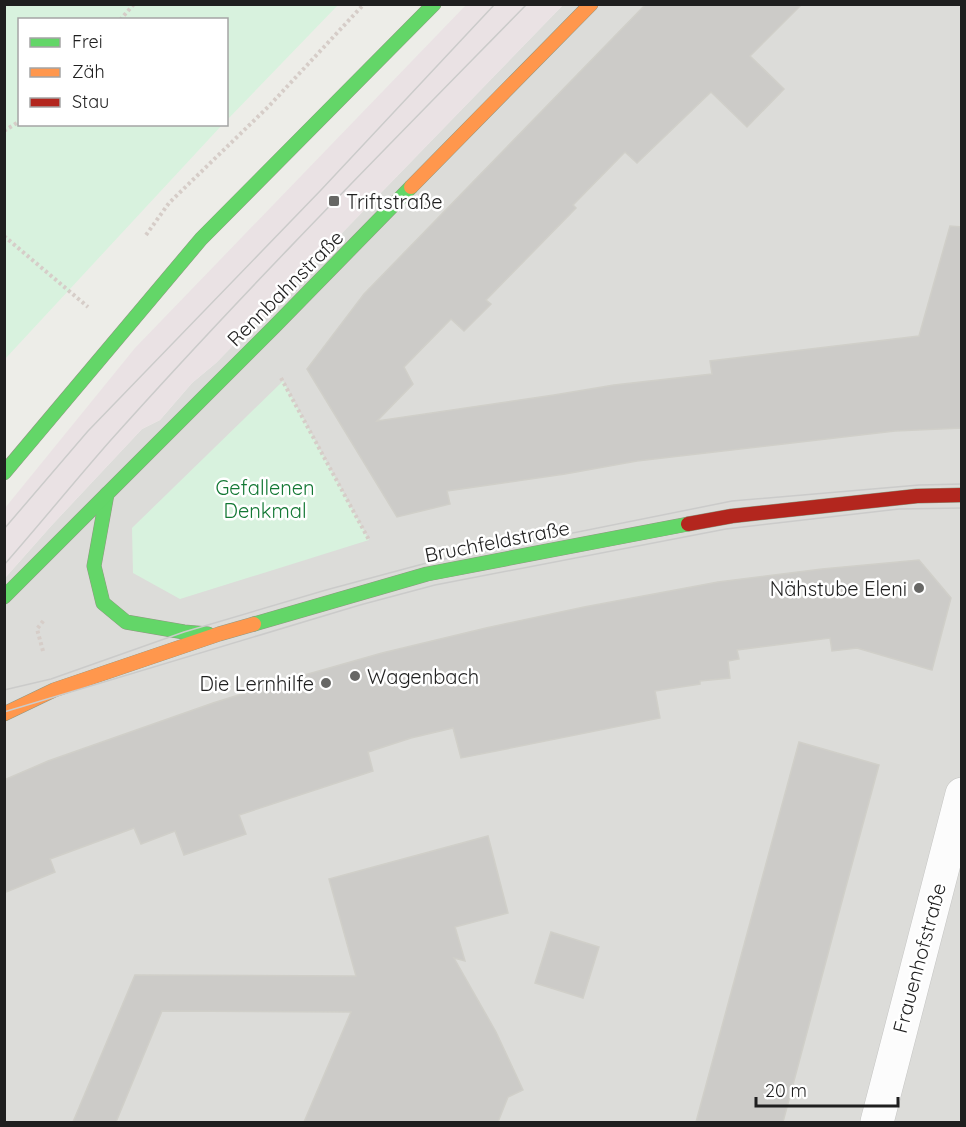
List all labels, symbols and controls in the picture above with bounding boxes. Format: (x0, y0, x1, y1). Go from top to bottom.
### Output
legend (18, 18, 228, 126)
text: Frei (72, 30, 103, 53)
text: Zäh (72, 60, 105, 83)
text: Stau (72, 90, 109, 113)
place label: Triftstraße (346, 189, 442, 214)
marker: Triftstraße (327, 194, 341, 208)
street label: Rennbahnstraße (222, 225, 348, 351)
park label: Gefallenen Denkmal (215, 475, 315, 523)
street label: Bruchfeldstraße (422, 515, 572, 567)
place label: Nähstube Eleni (770, 576, 907, 601)
marker: Nähstube Eleni (912, 581, 926, 595)
place label: Wagenbach (367, 664, 479, 689)
marker: Wagenbach (348, 669, 362, 683)
place label: Die Lernhilfe (199, 671, 314, 696)
marker: Die Lernhilfe (319, 676, 333, 690)
street label: Frauenhofstraße (887, 880, 951, 1036)
scale bar (756, 1070, 898, 1108)
text: 20 m (765, 1079, 807, 1102)

